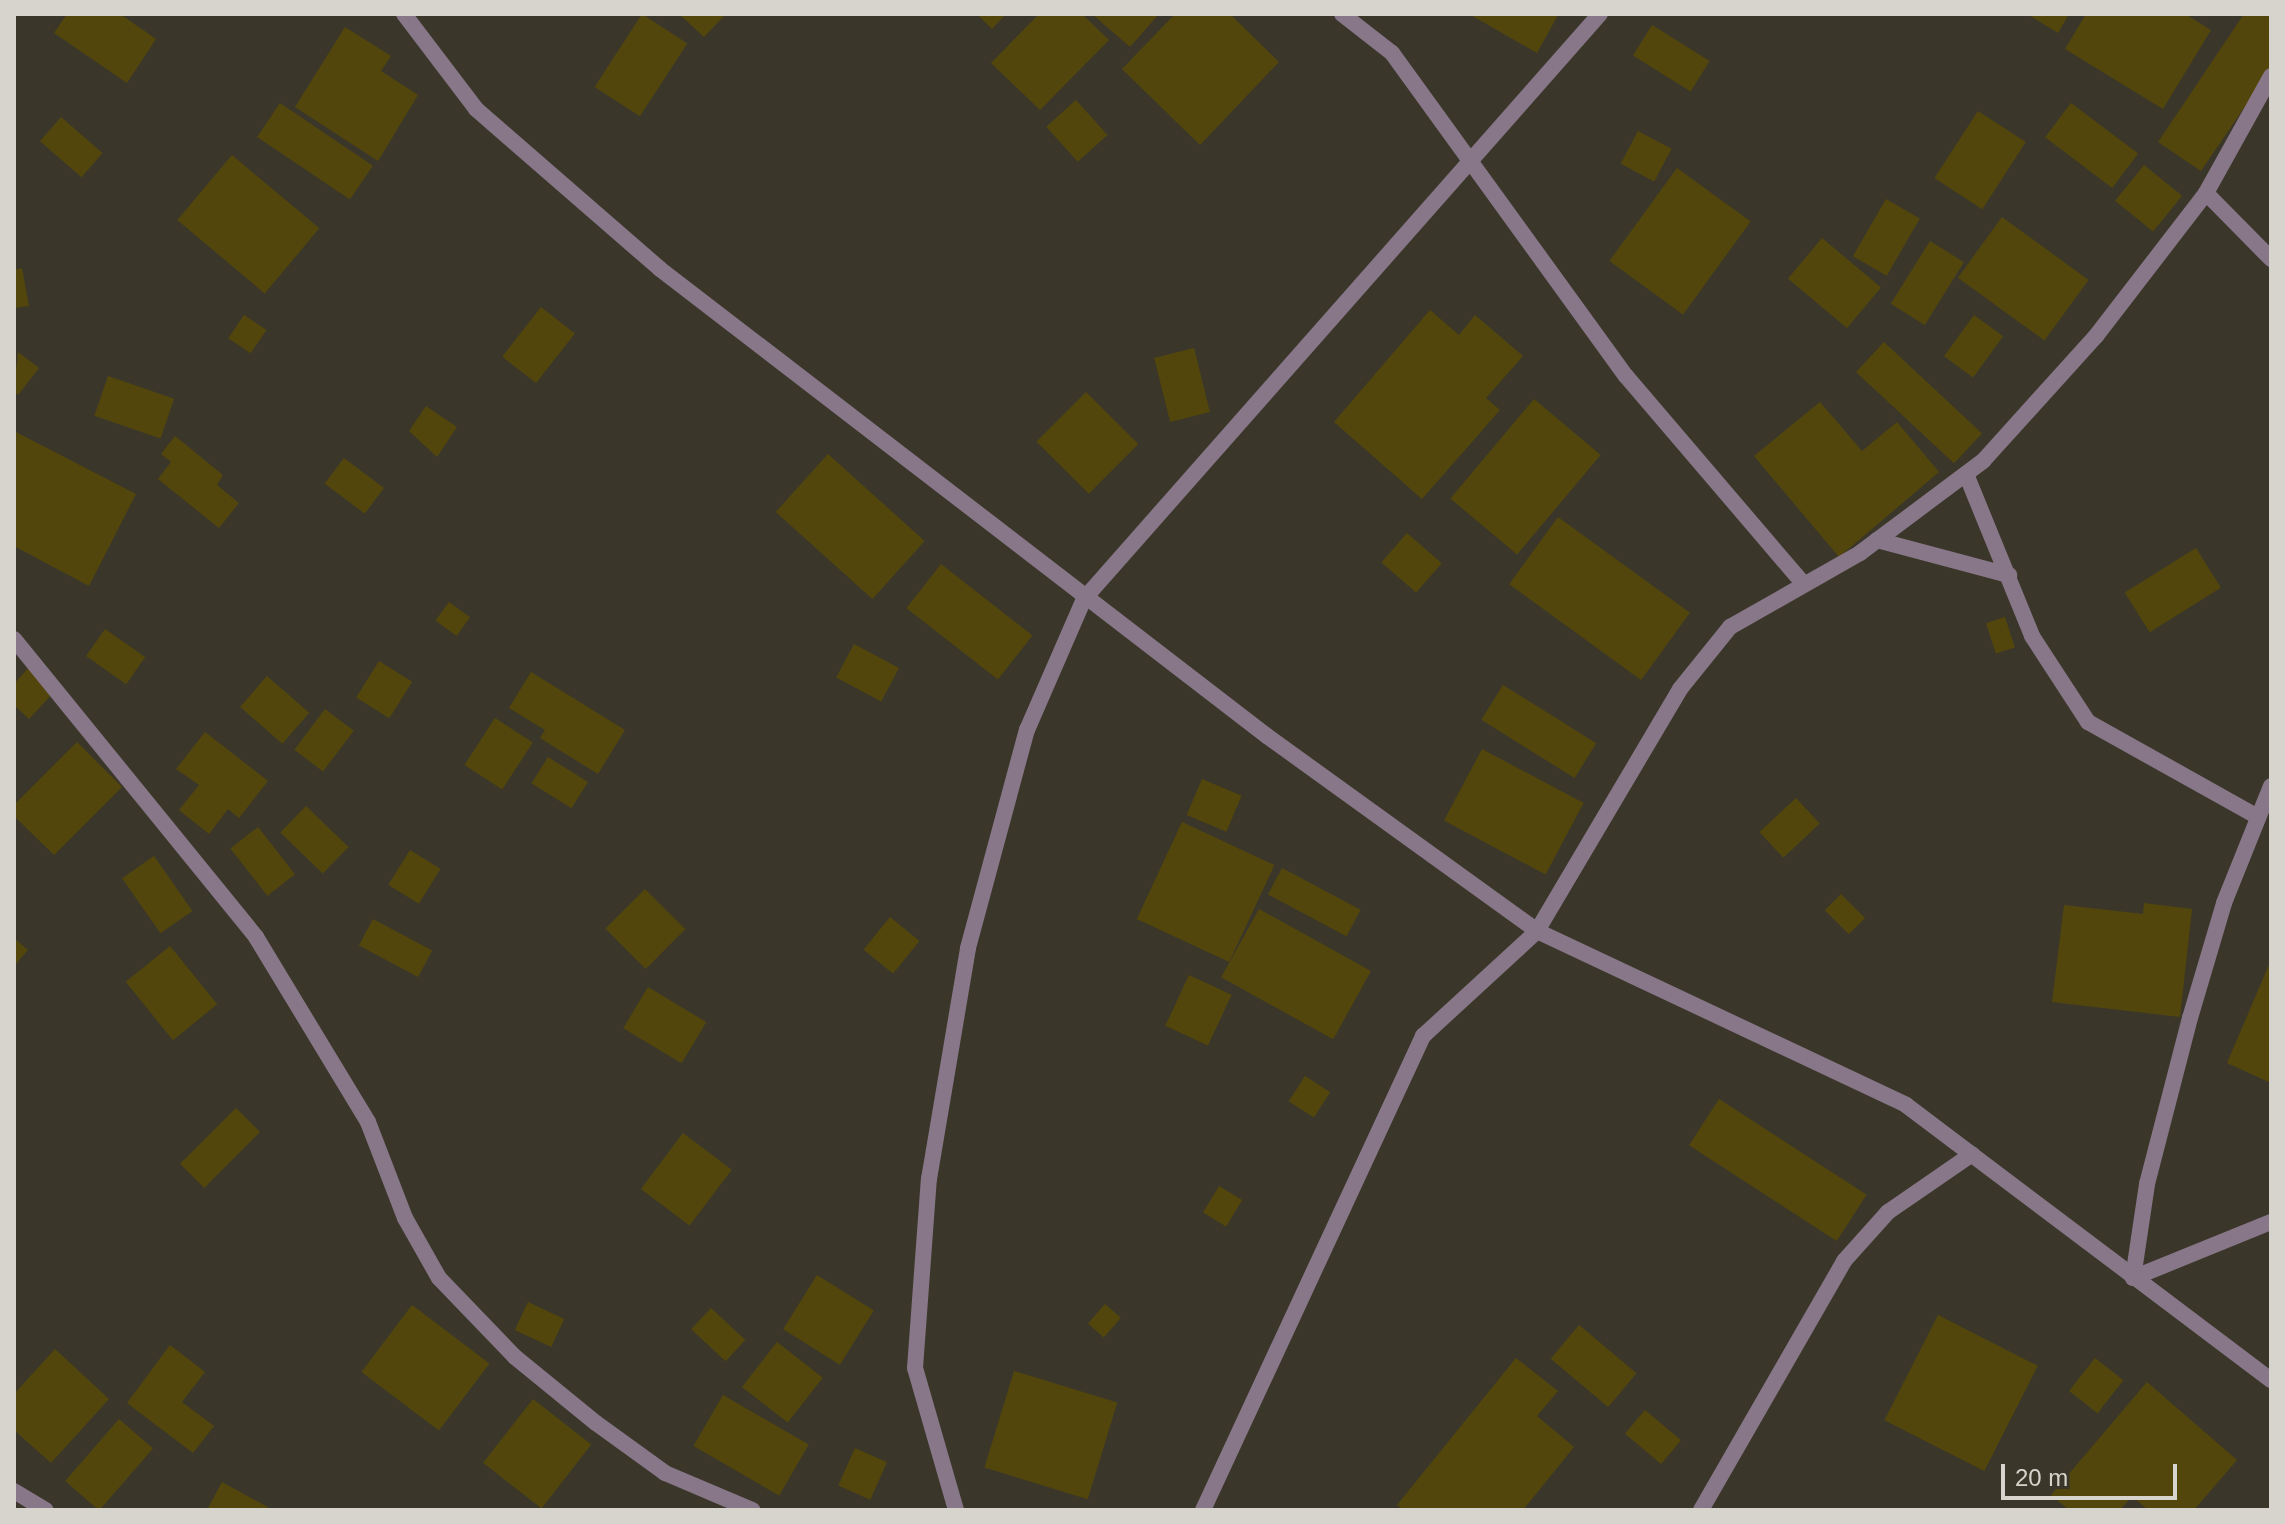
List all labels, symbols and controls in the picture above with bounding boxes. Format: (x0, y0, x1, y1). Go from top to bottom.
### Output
scale bar (2005, 1448, 2181, 1498)
text: 20 m (2015, 1464, 2068, 1491)

